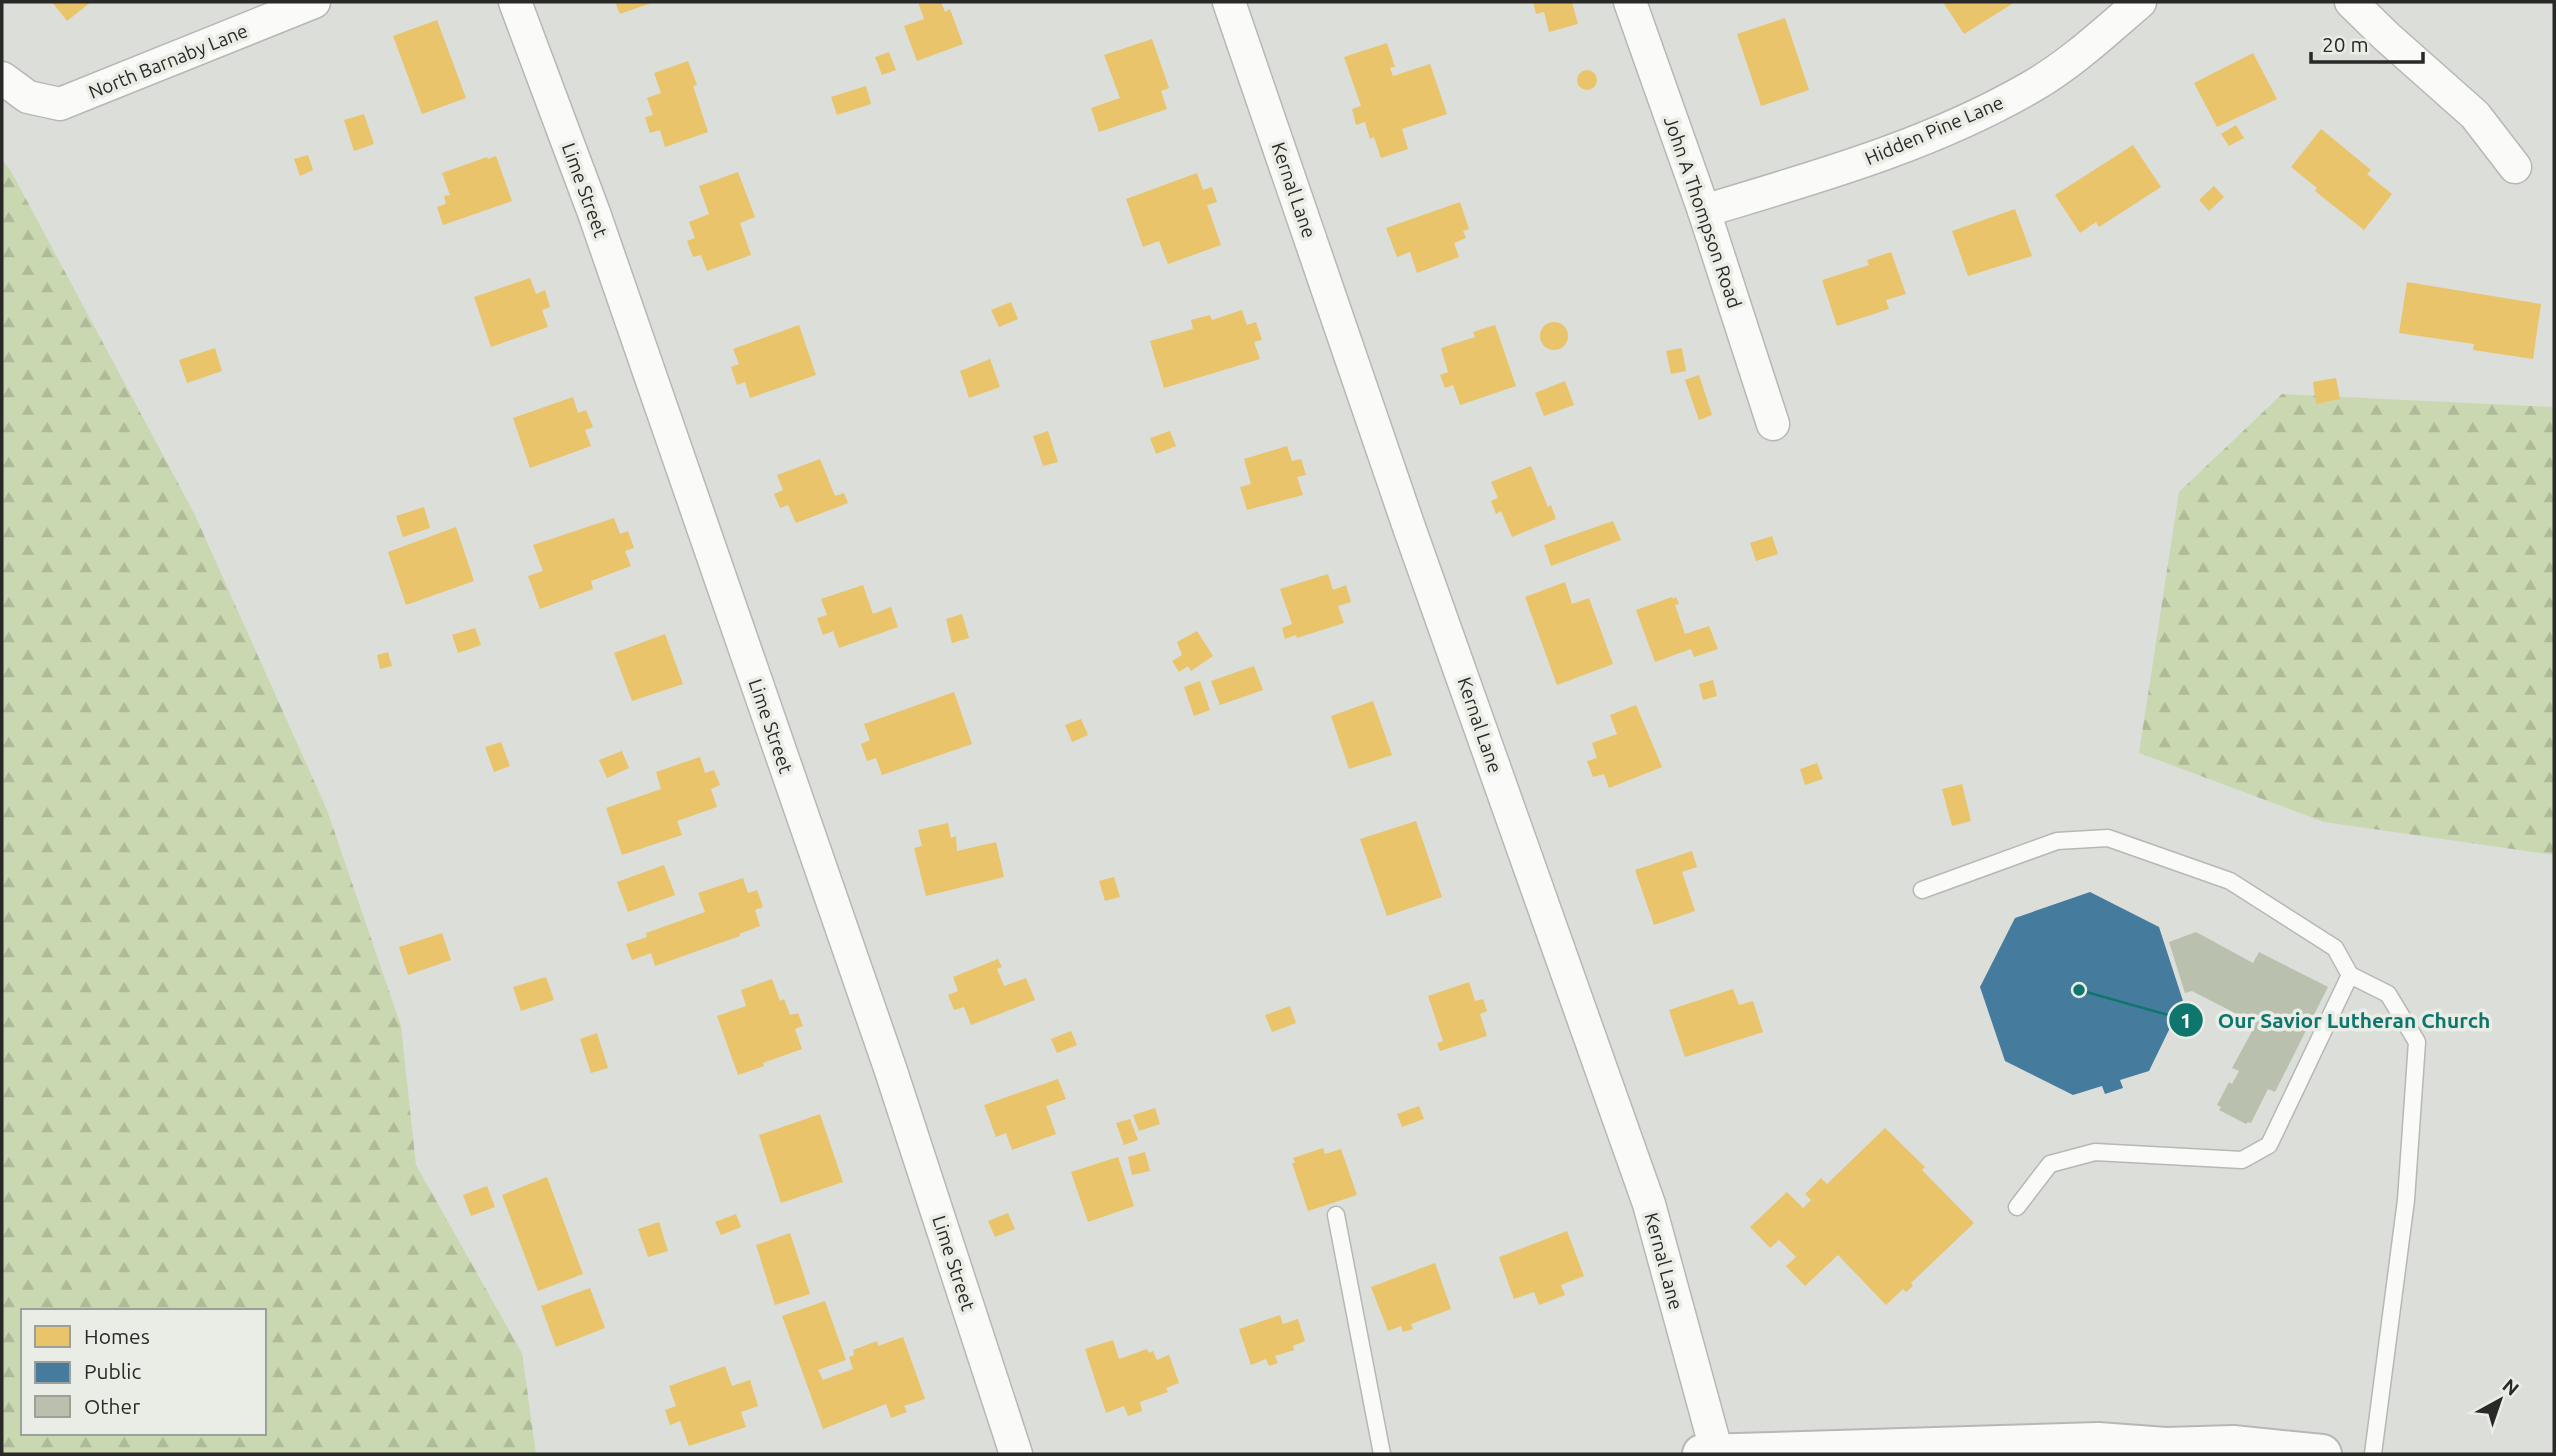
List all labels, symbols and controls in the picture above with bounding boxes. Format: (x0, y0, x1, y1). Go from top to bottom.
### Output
street label: North Barnaby Lane (85, 19, 251, 103)
scale bar (2311, 21, 2423, 65)
text: 20 m (2322, 32, 2369, 56)
street label: Hidden Pine Lane (1861, 91, 2007, 169)
street label: John A Thompson Road (1660, 113, 1746, 311)
street label: Kernal Lane (1267, 139, 1321, 241)
street label: Lime Street (558, 140, 612, 241)
street label: Kernal Lane (1453, 674, 1507, 776)
street label: Lime Street (745, 676, 798, 777)
callout: Our Savior Lutheran Church (2169, 999, 2504, 1041)
text: 1 (2180, 1008, 2192, 1032)
text: Our Savior Lutheran Church (2218, 1008, 2490, 1032)
street label: Kernal Lane (1640, 1210, 1688, 1312)
street label: Lime Street (928, 1213, 980, 1314)
legend (21, 1309, 266, 1435)
text: Homes (84, 1324, 150, 1348)
text: Public (84, 1359, 141, 1383)
north arrow (2465, 1365, 2535, 1435)
text: N (2498, 1374, 2523, 1400)
text: Other (84, 1394, 140, 1418)

